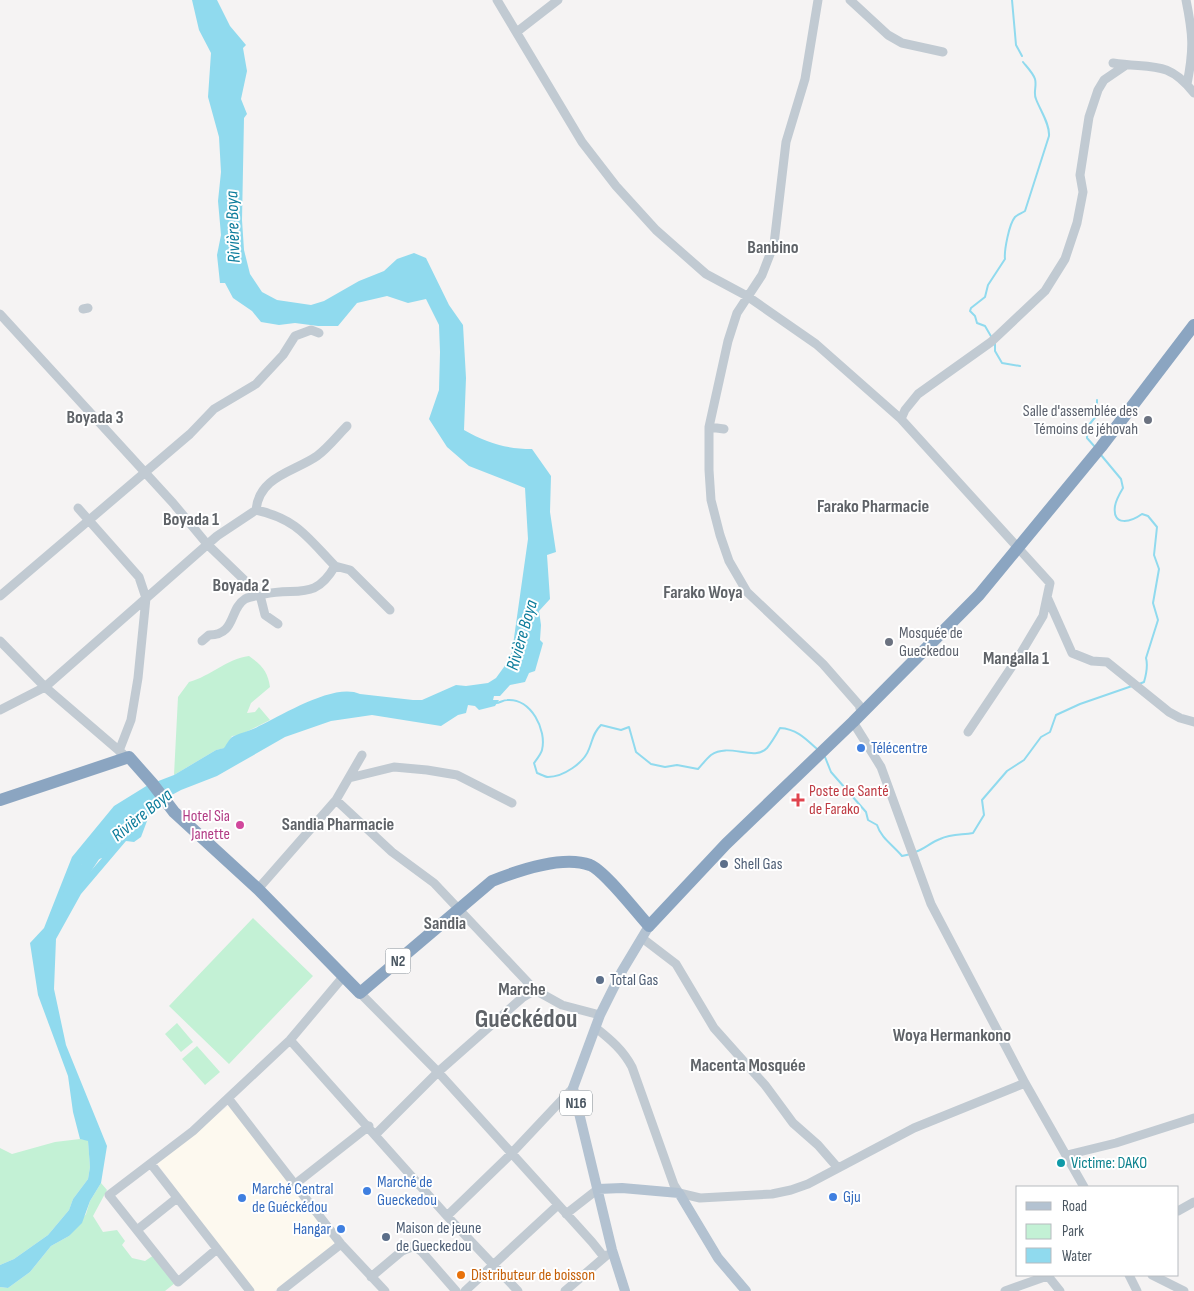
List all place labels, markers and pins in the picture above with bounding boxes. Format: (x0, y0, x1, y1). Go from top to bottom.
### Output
place label: Salle d'assemblée des Témoins de jéhovah (1023, 402, 1138, 439)
marker: Salle d'assemblée des Témoins de jéhovah (1142, 414, 1154, 426)
place label: Mosquée de Gueckedou (899, 624, 963, 661)
marker: Mosquée de Gueckedou (883, 636, 895, 648)
place label: Télécentre (871, 739, 928, 758)
marker: Télécentre (855, 742, 867, 754)
place label: Poste de Santé de Farako (809, 782, 889, 819)
marker: Poste de Santé de Farako (791, 793, 805, 807)
place label: Hotel Sia Janette (183, 807, 230, 844)
marker: Hotel Sia Janette (234, 819, 246, 831)
place label: Shell Gas (734, 855, 783, 874)
marker: Shell Gas (718, 858, 730, 870)
place label: Total Gas (610, 971, 659, 990)
marker: Total Gas (594, 974, 606, 986)
place label: Victime: DAKO (1071, 1154, 1147, 1173)
marker: Victime: DAKO (1055, 1157, 1067, 1169)
place label: Marché de Gueckedou (377, 1173, 437, 1210)
place label: Marché Central de Guéckédou (252, 1180, 334, 1217)
marker: Marché de Gueckedou (361, 1185, 373, 1197)
place label: Gju (843, 1188, 861, 1207)
marker: Gju (827, 1191, 839, 1203)
marker: Marché Central de Guéckédou (236, 1192, 248, 1204)
place label: Maison de jeune de Gueckedou (396, 1219, 481, 1256)
place label: Hangar (293, 1220, 331, 1239)
marker: Hangar (335, 1223, 347, 1235)
marker: Maison de jeune de Gueckedou (380, 1231, 392, 1243)
place label: Distributeur de boisson (471, 1266, 595, 1285)
marker: Distributeur de boisson (455, 1269, 467, 1281)

